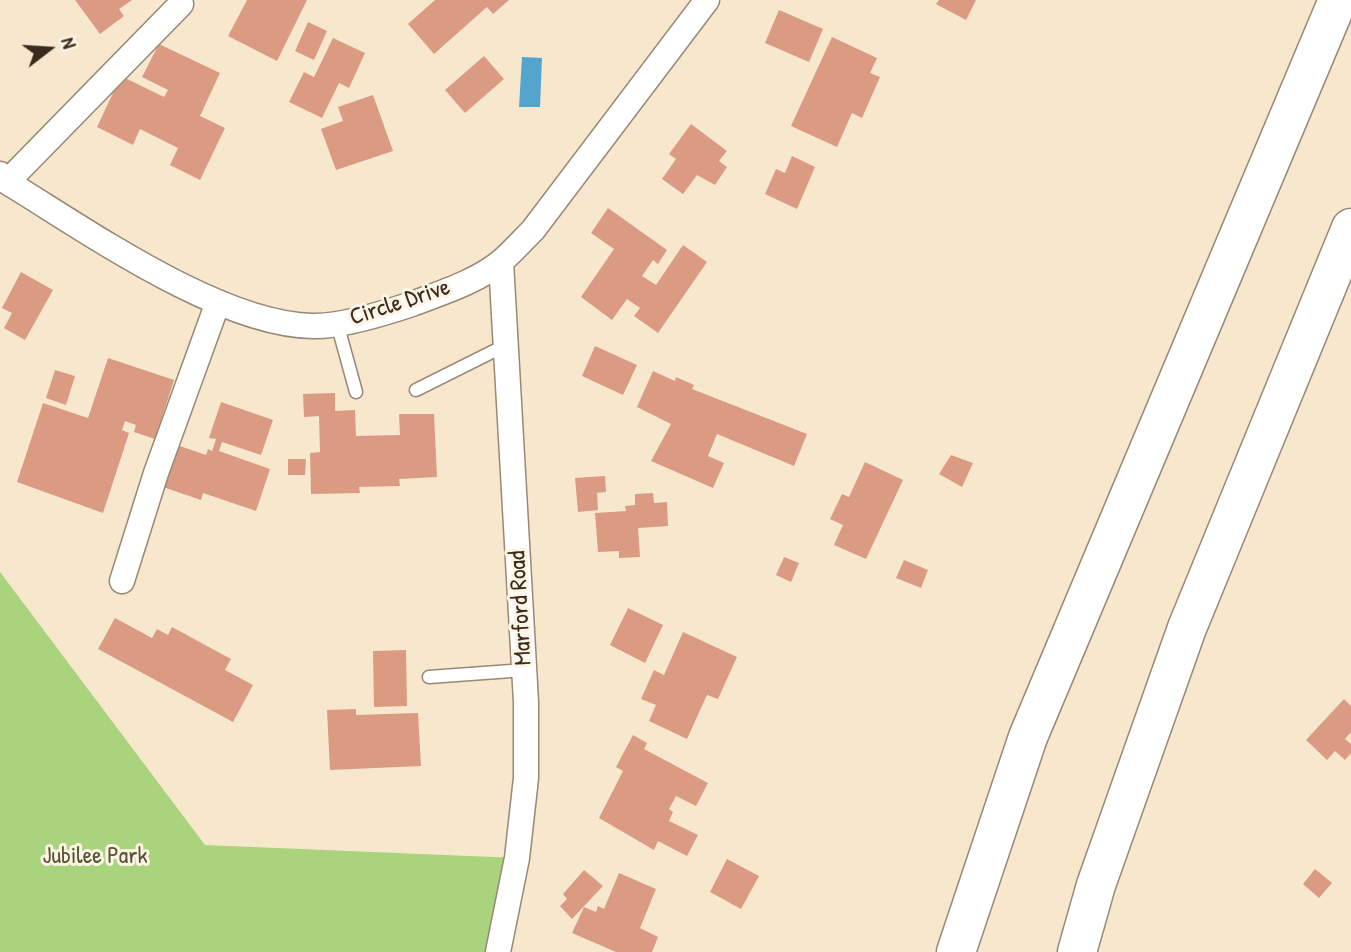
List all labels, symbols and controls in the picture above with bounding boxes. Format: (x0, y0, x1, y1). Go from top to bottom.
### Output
north arrow (14, 14, 84, 84)
text: N (55, 34, 83, 51)
street label: Circle Drive (346, 273, 454, 333)
street label: Marford Road (504, 550, 538, 666)
park label: Jubilee Park (43, 843, 147, 871)

